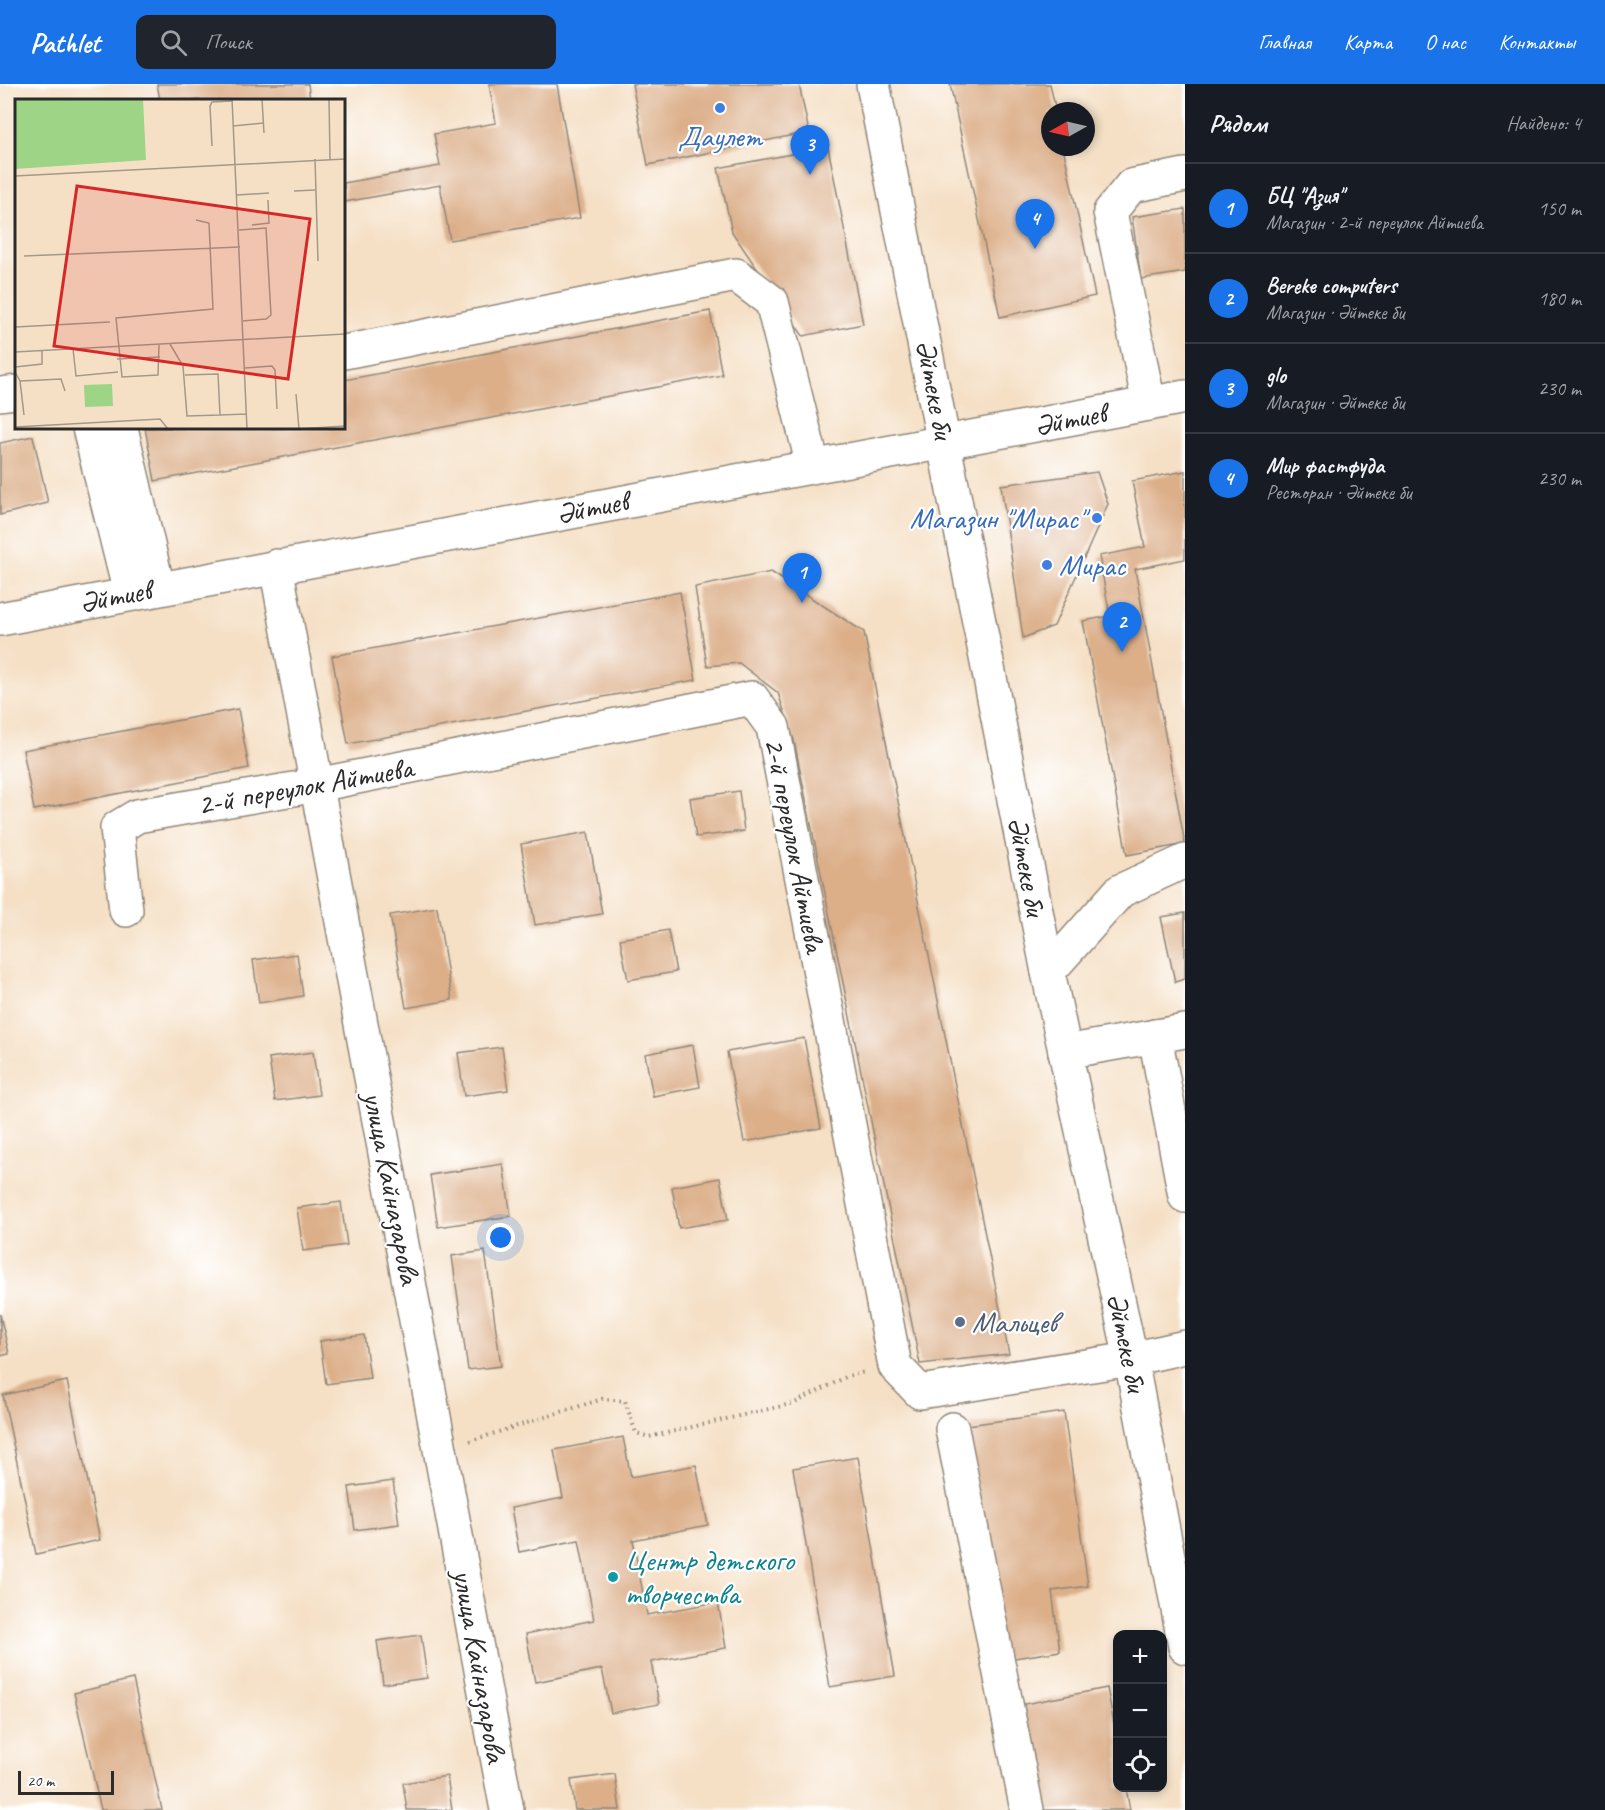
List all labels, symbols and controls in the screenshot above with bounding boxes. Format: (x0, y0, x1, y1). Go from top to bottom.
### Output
search box (136, 15, 556, 69)
text: Pathlet (30, 25, 100, 60)
icon: search (157, 26, 190, 59)
text: Поиск (205, 28, 252, 56)
text: Главная (1258, 29, 1311, 55)
text: Карта (1344, 29, 1392, 55)
text: О нас (1425, 29, 1466, 55)
text: Контакты (1499, 29, 1575, 55)
inset map (15, 99, 345, 429)
marker: Даулет (713, 101, 727, 115)
north arrow (1041, 102, 1095, 156)
text: Рядом (1209, 107, 1267, 140)
text: Найдено: 4 (1506, 111, 1581, 136)
place label: Даулет (678, 117, 764, 155)
pin: 3 (790, 126, 830, 175)
text: БЦ "Азия" (1266, 182, 1343, 210)
text: 1 (1224, 196, 1233, 221)
text: 150 m (1538, 196, 1581, 221)
pin: 4 (1016, 200, 1054, 249)
text: Магазин · 2-й переулок Айтиева (1266, 210, 1483, 235)
text: Bereke computers (1266, 272, 1397, 300)
text: 2 (1224, 286, 1233, 311)
text: 180 m (1538, 286, 1581, 311)
text: Магазин · Әйтеке би (1266, 300, 1404, 325)
street label: Әйтеке би (907, 336, 964, 444)
text: glo (1266, 362, 1286, 390)
text: 3 (1224, 376, 1233, 401)
text: 230 m (1538, 376, 1581, 401)
text: Магазин · Әйтеке би (1266, 390, 1404, 415)
street label: Әйтиев (1031, 392, 1114, 445)
text: Мир фастфуда (1266, 452, 1384, 480)
text: 4 (1224, 466, 1233, 491)
text: 230 m (1538, 466, 1581, 491)
street label: Әйтиев (553, 480, 636, 533)
text: Ресторан · Әйтеке би (1266, 480, 1412, 505)
place label: Магазин "Мирас" (910, 499, 1091, 537)
marker: Магазин "Мирас" (1090, 511, 1104, 525)
place label: Мирас (1059, 546, 1127, 584)
pin: 1 (782, 554, 822, 603)
marker: Мирас (1040, 558, 1054, 572)
street label: Әйтиев (76, 569, 159, 622)
pin: 2 (1102, 602, 1142, 652)
street label: 2-й переулок Айтиева (756, 734, 835, 958)
street label: 2-й переулок Айтиева (194, 748, 418, 824)
street label: Әйтеке би (999, 813, 1056, 921)
street label: улица Кайназарова (354, 1087, 430, 1289)
your location (486, 1223, 515, 1252)
street label: Әйтеке би (1098, 1289, 1156, 1397)
place label: Мальцев (972, 1303, 1064, 1341)
marker: Мальцев (953, 1315, 967, 1329)
place label: Центр детского творчества (625, 1541, 796, 1613)
street label: улица Кайназарова (444, 1565, 516, 1767)
marker: Центр детского творчества (606, 1570, 620, 1584)
map controls (1113, 1630, 1167, 1792)
button: + (1113, 1630, 1167, 1684)
button: − (1113, 1684, 1167, 1738)
button: locate (1113, 1738, 1167, 1792)
scale bar (18, 1768, 114, 1796)
text: 20 m (27, 1771, 54, 1791)

